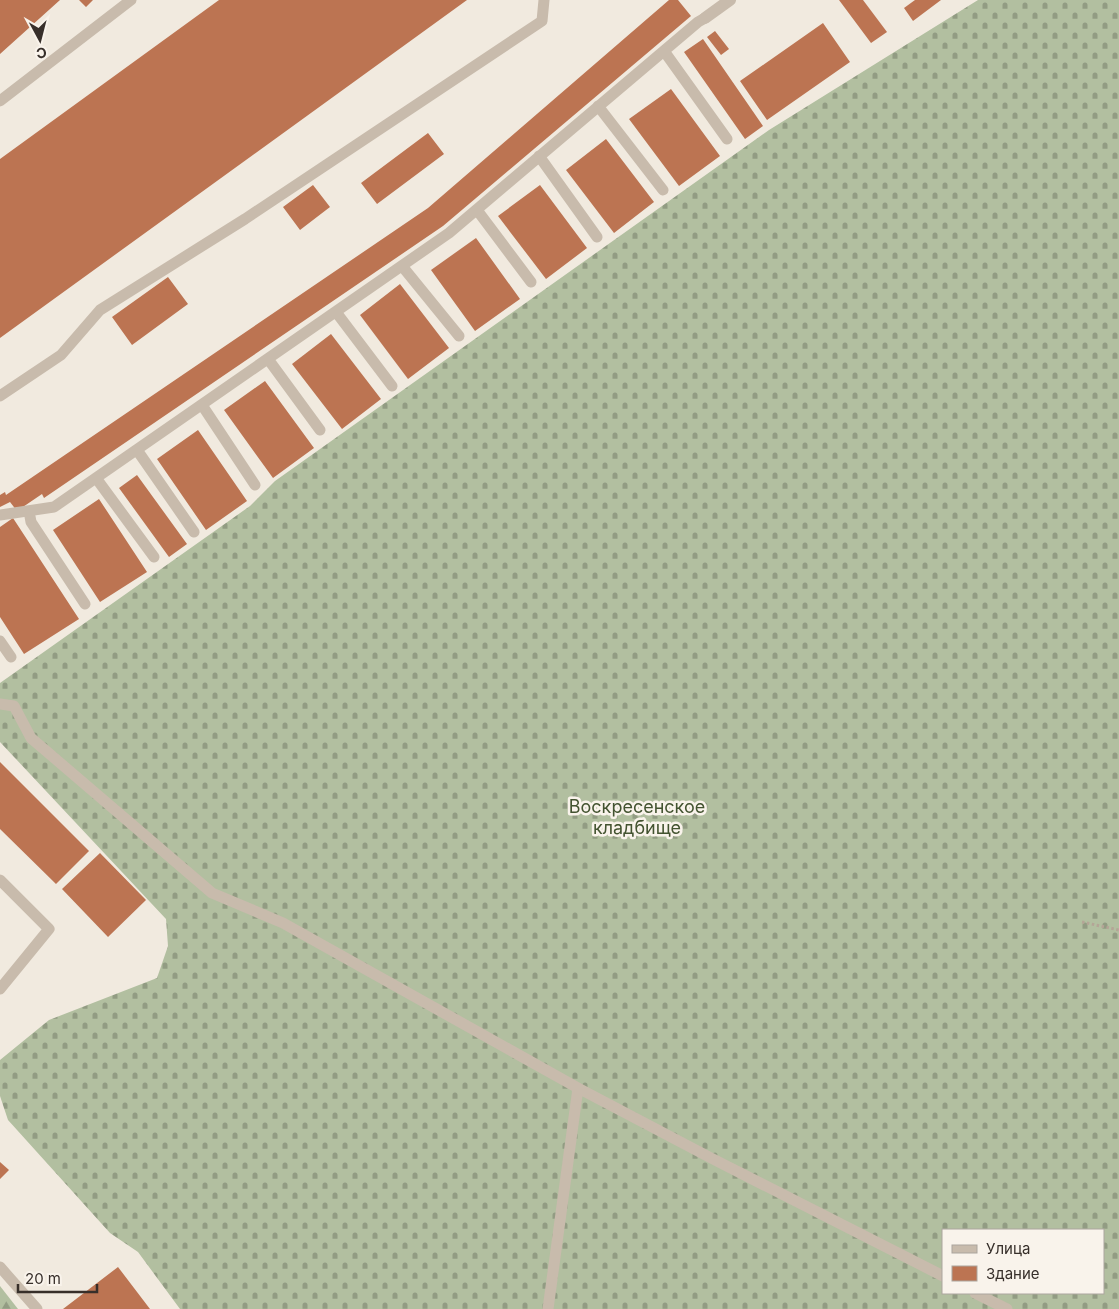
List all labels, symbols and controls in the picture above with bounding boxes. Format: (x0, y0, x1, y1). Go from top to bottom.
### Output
north arrow (15, 15, 65, 65)
text: С (35, 44, 48, 62)
park label: Воскресенское кладбище (569, 796, 705, 838)
legend (942, 1229, 1104, 1294)
text: Улица (986, 1239, 1030, 1258)
scale bar (18, 1262, 96, 1294)
text: Здание (986, 1264, 1040, 1283)
text: 20 m (25, 1269, 61, 1288)

